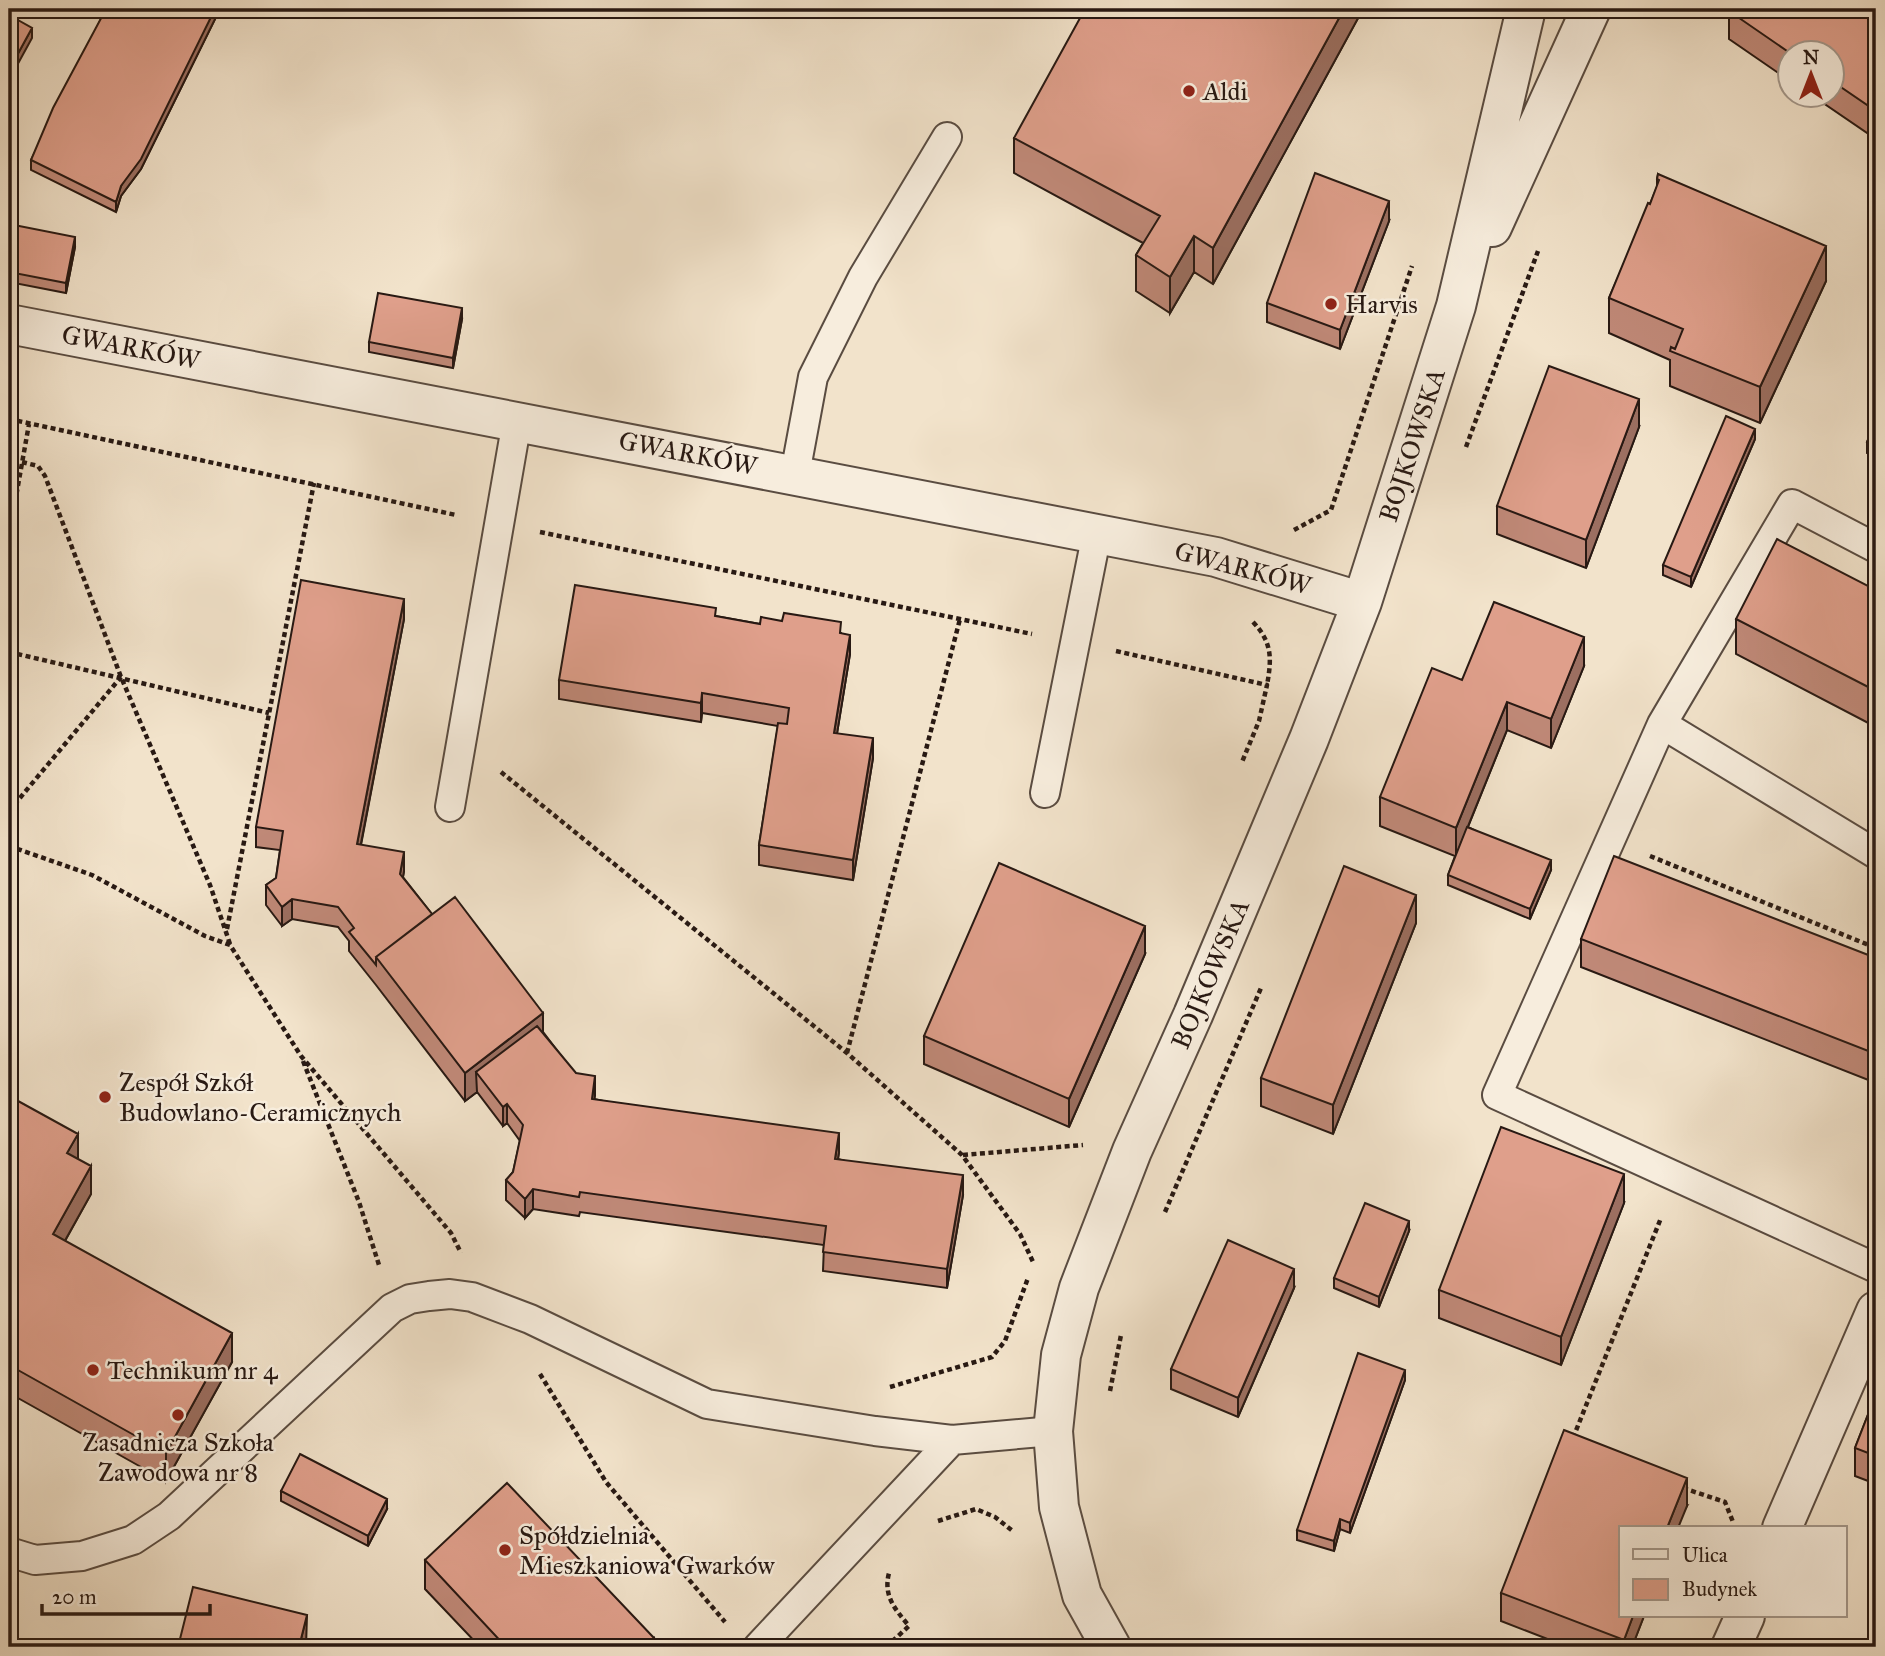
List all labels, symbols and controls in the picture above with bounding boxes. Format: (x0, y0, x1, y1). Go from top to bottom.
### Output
north arrow (1776, 38, 1846, 108)
text: N (1803, 46, 1819, 69)
place label: Aldi (1202, 75, 1248, 107)
marker: Aldi (1181, 83, 1197, 99)
place label: Harvis (1345, 288, 1418, 320)
marker: Harvis (1323, 296, 1339, 312)
street label: GWARKÓW (59, 318, 204, 376)
street label: BOJKOWSKA (1372, 364, 1452, 526)
street label: GWARKÓW (616, 424, 761, 482)
street label: GWARKÓW (1171, 534, 1316, 602)
street label: BOJKOWSKA (1164, 894, 1256, 1054)
place label: Zespół Szkół Budowlano-Ceramicznych (119, 1066, 402, 1128)
marker: Zespół Szkół Budowlano-Ceramicznych (97, 1089, 113, 1105)
place label: Technikum nr 4 (107, 1354, 278, 1386)
marker: Technikum nr 4 (85, 1362, 101, 1378)
marker: Zasadnicza Szkoła Zawodowa nr 8 (170, 1407, 186, 1423)
place label: Zasadnicza Szkoła Zawodowa nr 8 (82, 1426, 274, 1488)
place label: Spółdzielnia Mieszkaniowa Gwarków (519, 1519, 776, 1581)
legend (1619, 1526, 1846, 1618)
marker: Spółdzielnia Mieszkaniowa Gwarków (497, 1542, 513, 1558)
text: Ulica (1682, 1542, 1728, 1568)
scale bar (42, 1572, 210, 1616)
text: Budynek (1682, 1576, 1757, 1602)
text: 20 m (52, 1584, 97, 1610)

